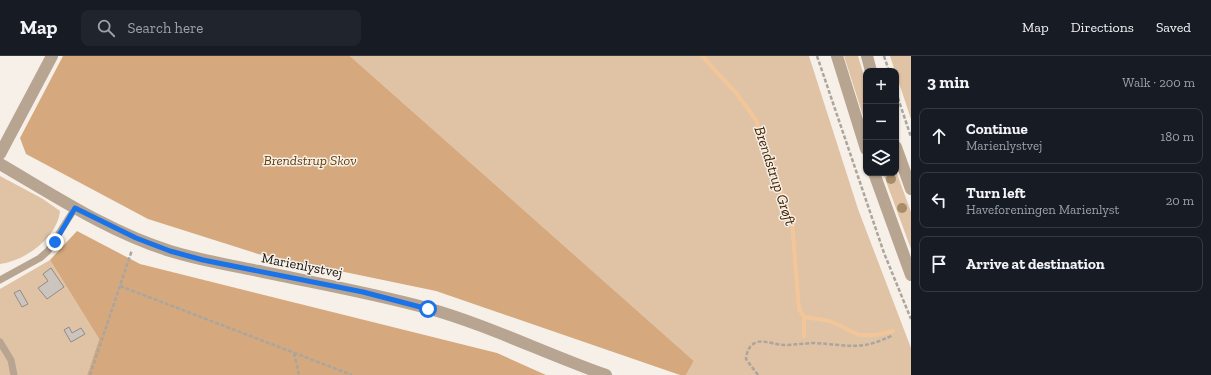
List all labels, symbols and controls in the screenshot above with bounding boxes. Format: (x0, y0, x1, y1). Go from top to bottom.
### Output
search box (81, 10, 361, 46)
text: Map (20, 16, 57, 39)
icon: search (95, 17, 117, 39)
text: Search here (127, 19, 203, 37)
text: Map (1022, 19, 1049, 36)
text: Directions (1071, 19, 1134, 36)
text: Saved (1156, 19, 1191, 36)
map controls (863, 68, 899, 176)
button: + (863, 68, 899, 104)
text: 3 min (927, 72, 969, 92)
text: Walk · 200 m (1122, 75, 1195, 90)
button: − (863, 104, 899, 140)
text: Continue (966, 120, 1028, 138)
water label: Brendstrup Grøft (750, 124, 800, 228)
icon: ahead (928, 125, 950, 147)
text: 180 m (1160, 129, 1194, 144)
text: Marienlystvej (966, 138, 1042, 153)
button: layers (863, 140, 899, 176)
park label: Brendstrup Skov (263, 152, 357, 169)
text: Turn left (966, 184, 1026, 202)
icon: left (928, 189, 950, 211)
text: 20 m (1166, 193, 1194, 208)
text: Haveforeningen Marienlyst (966, 202, 1119, 217)
route end (46, 233, 64, 251)
street label: Marienlystvej (260, 249, 344, 282)
icon: arrive (928, 253, 950, 275)
text: Arrive at destination (966, 255, 1105, 273)
route start (419, 300, 437, 318)

